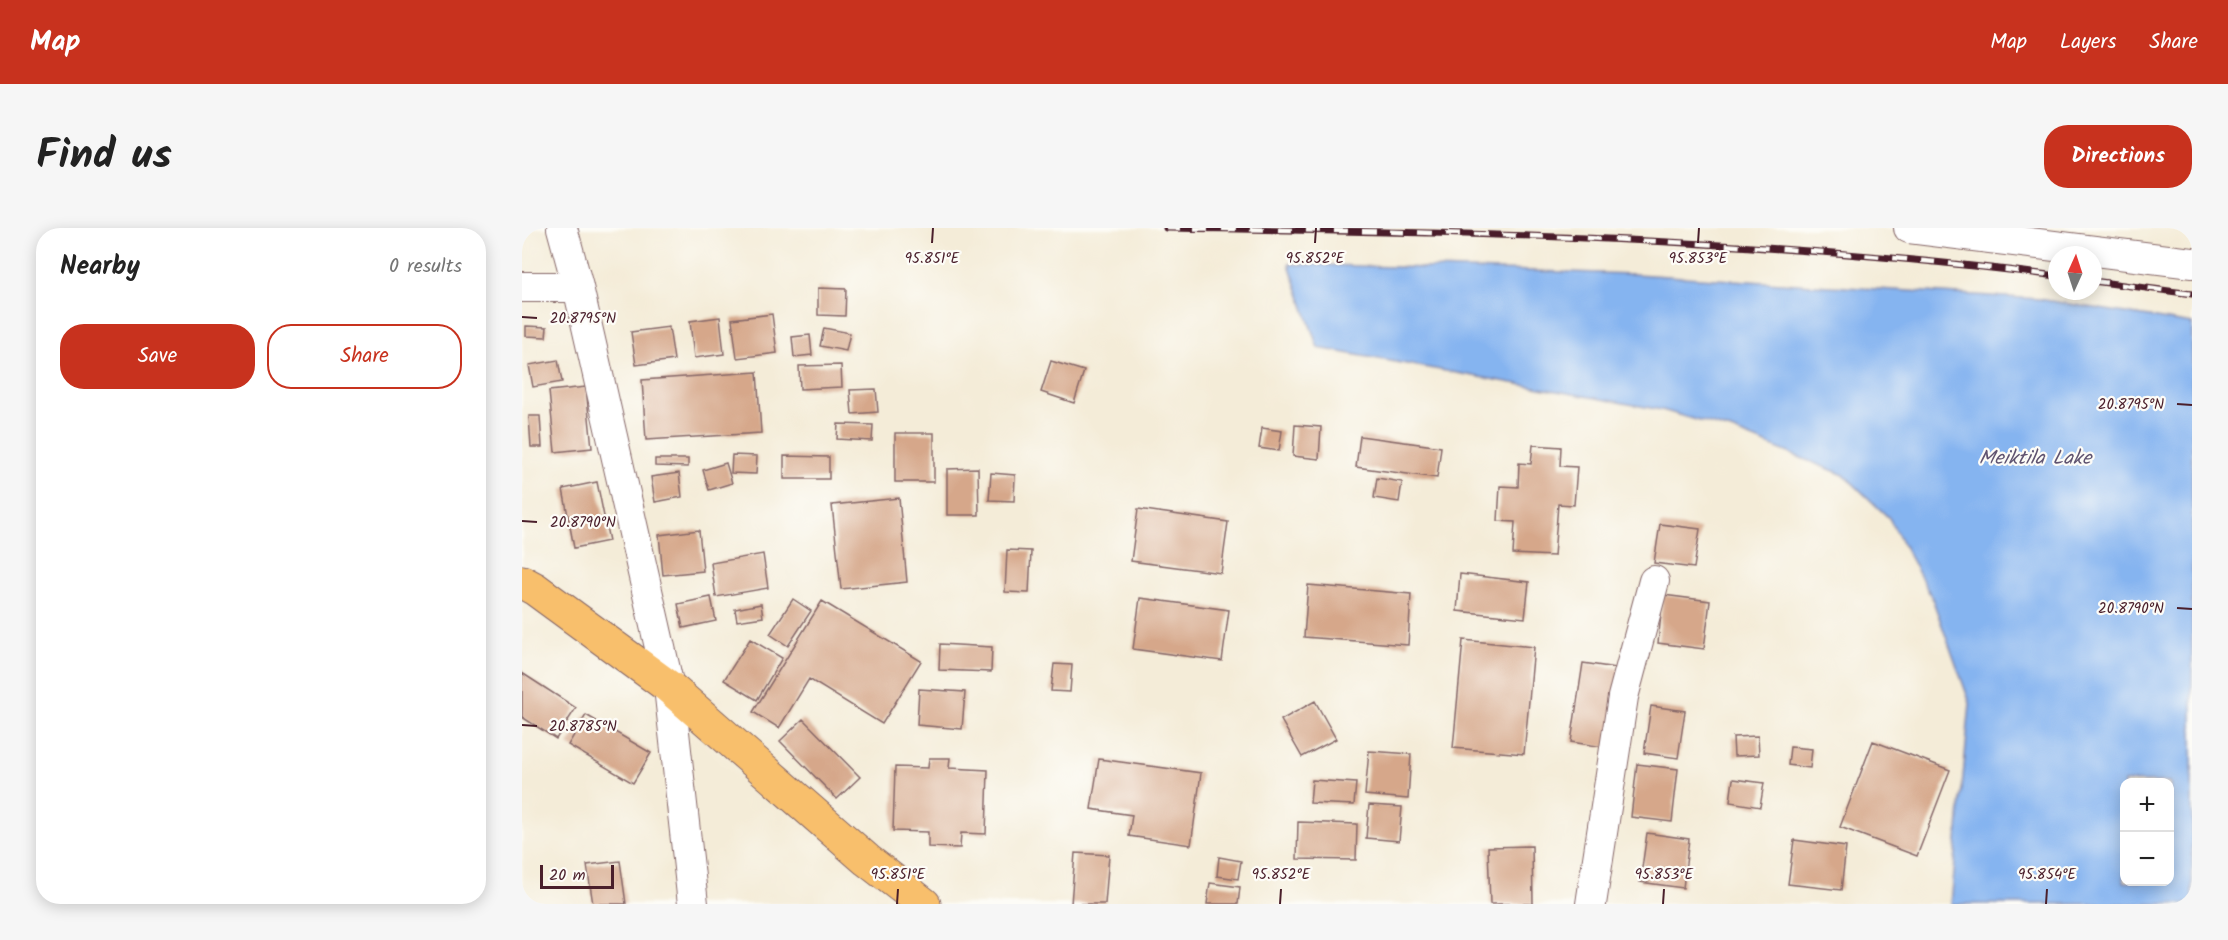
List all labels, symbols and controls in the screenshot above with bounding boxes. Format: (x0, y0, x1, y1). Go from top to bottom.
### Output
text: Map (30, 20, 81, 65)
text: Map (1990, 26, 2027, 59)
text: Layers (2060, 26, 2116, 59)
text: Share (2149, 26, 2198, 59)
text: Find us (36, 123, 172, 190)
button: Directions (2044, 125, 2192, 188)
text: Nearby (60, 246, 140, 288)
north arrow (2048, 246, 2102, 300)
text: 95.851°E (905, 247, 961, 271)
text: 95.852°E (1286, 247, 1346, 271)
text: 95.853°E (1669, 247, 1728, 271)
text: 0 results (389, 251, 462, 283)
text: 20.8795°N (550, 307, 616, 331)
button: Save (60, 324, 255, 389)
button: Share (267, 324, 462, 389)
text: 20.8795°N (2098, 393, 2164, 417)
water label: Meiktila Lake (1979, 443, 2093, 475)
text: 20.8790°N (550, 511, 616, 535)
text: 20.8790°N (2098, 597, 2164, 621)
text: 20.8785°N (549, 715, 617, 739)
map controls (2120, 778, 2174, 886)
button: + (2120, 778, 2174, 832)
button: − (2120, 832, 2174, 886)
scale bar (540, 862, 614, 890)
text: 20 m (549, 863, 585, 888)
text: 95.851°E (871, 863, 927, 887)
text: 95.852°E (1252, 863, 1312, 887)
text: 95.853°E (1635, 863, 1694, 887)
text: 95.854°E (2018, 863, 2077, 887)

